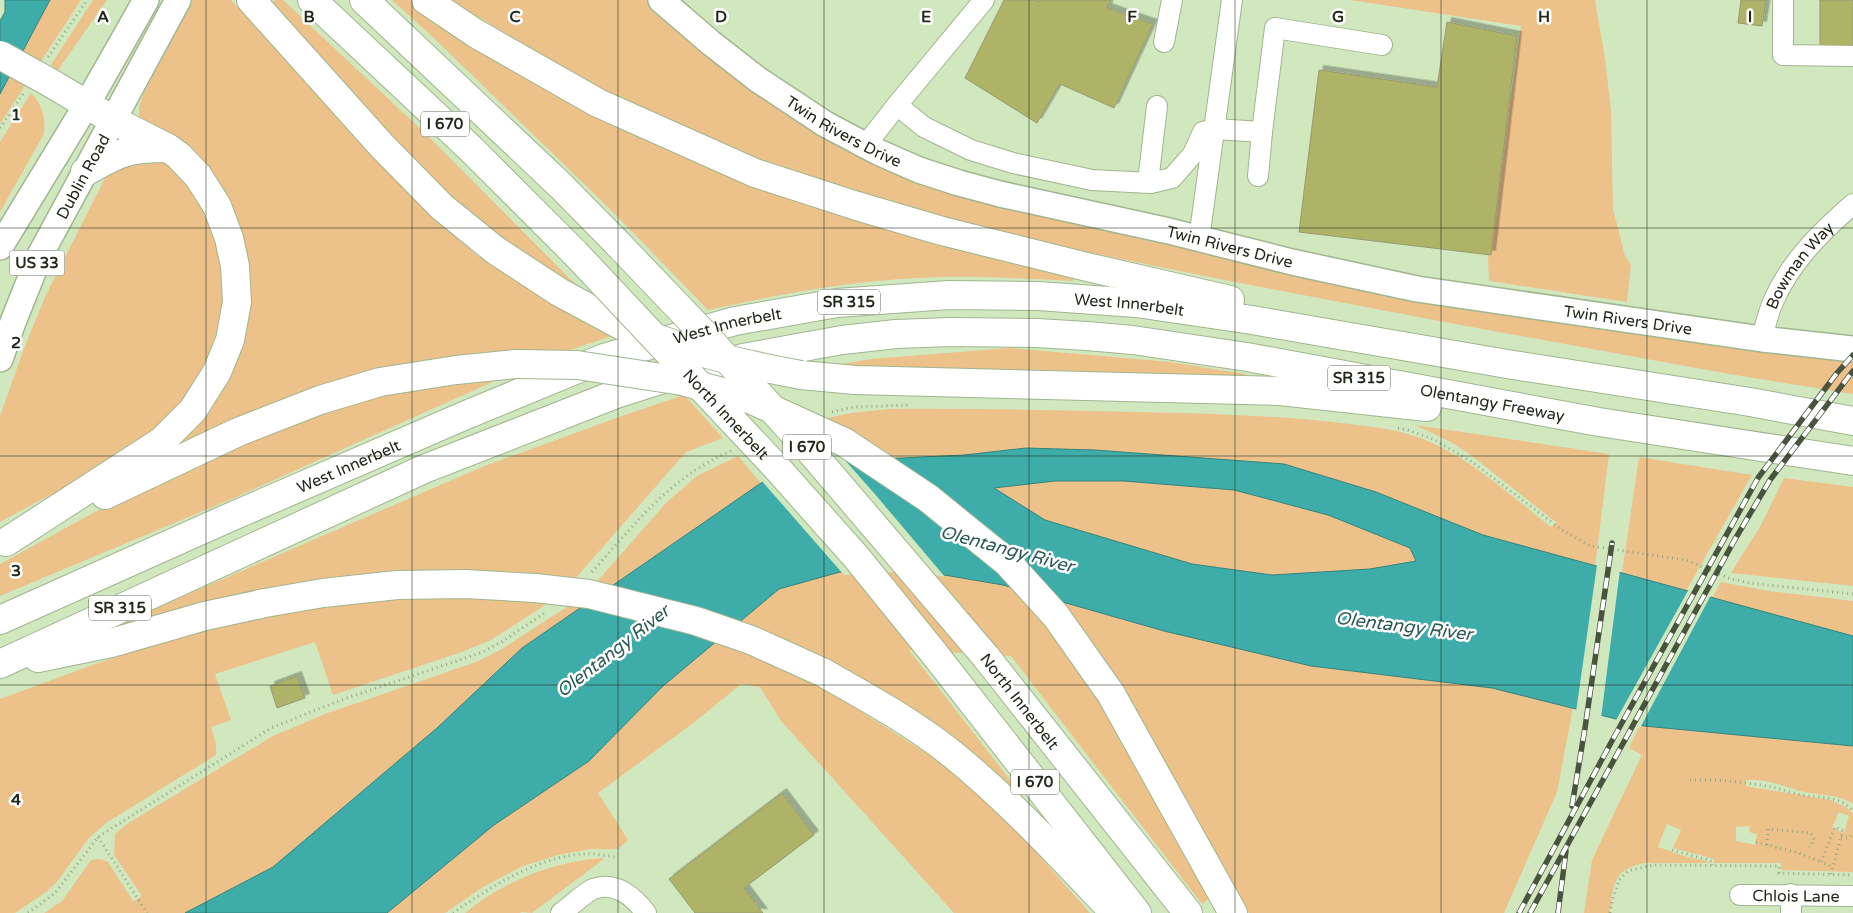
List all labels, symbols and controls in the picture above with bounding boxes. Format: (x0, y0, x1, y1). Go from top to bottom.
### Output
text: A (97, 7, 109, 27)
text: B (303, 7, 315, 27)
text: C (509, 7, 521, 27)
text: D (715, 7, 727, 27)
text: E (921, 7, 931, 27)
text: F (1127, 7, 1137, 27)
text: G (1332, 7, 1344, 27)
text: H (1538, 7, 1550, 27)
text: I (1748, 7, 1752, 27)
street label: Twin Rivers Drive (782, 92, 904, 172)
text: 1 (11, 105, 21, 125)
road number: I 670 (421, 112, 469, 136)
street label: Dublin Road (52, 131, 115, 223)
street label: Bowman Way (1762, 218, 1839, 312)
street label: Twin Rivers Drive (1165, 222, 1295, 273)
road number: US 33 (10, 250, 64, 276)
road number: SR 315 (818, 290, 880, 314)
street label: West Innerbelt (1073, 290, 1186, 321)
street label: Twin Rivers Drive (1562, 301, 1693, 340)
street label: West Innerbelt (671, 304, 783, 349)
text: 2 (11, 333, 21, 353)
street label: North Innerbelt (678, 365, 773, 464)
road number: SR 315 (1328, 366, 1390, 390)
street label: Olentangy Freeway (1418, 380, 1566, 427)
road number: I 670 (783, 434, 831, 460)
street label: West Innerbelt (294, 436, 404, 498)
water label: Olentangy River (938, 521, 1078, 578)
text: 3 (11, 561, 21, 581)
road number: SR 315 (89, 596, 151, 620)
water label: Olentangy River (552, 599, 676, 702)
water label: Olentangy River (1335, 607, 1476, 646)
street label: North Innerbelt (975, 649, 1063, 754)
road number: I 670 (1011, 770, 1059, 794)
text: 4 (11, 790, 21, 810)
street label: Chlois Lane (1752, 886, 1840, 907)

